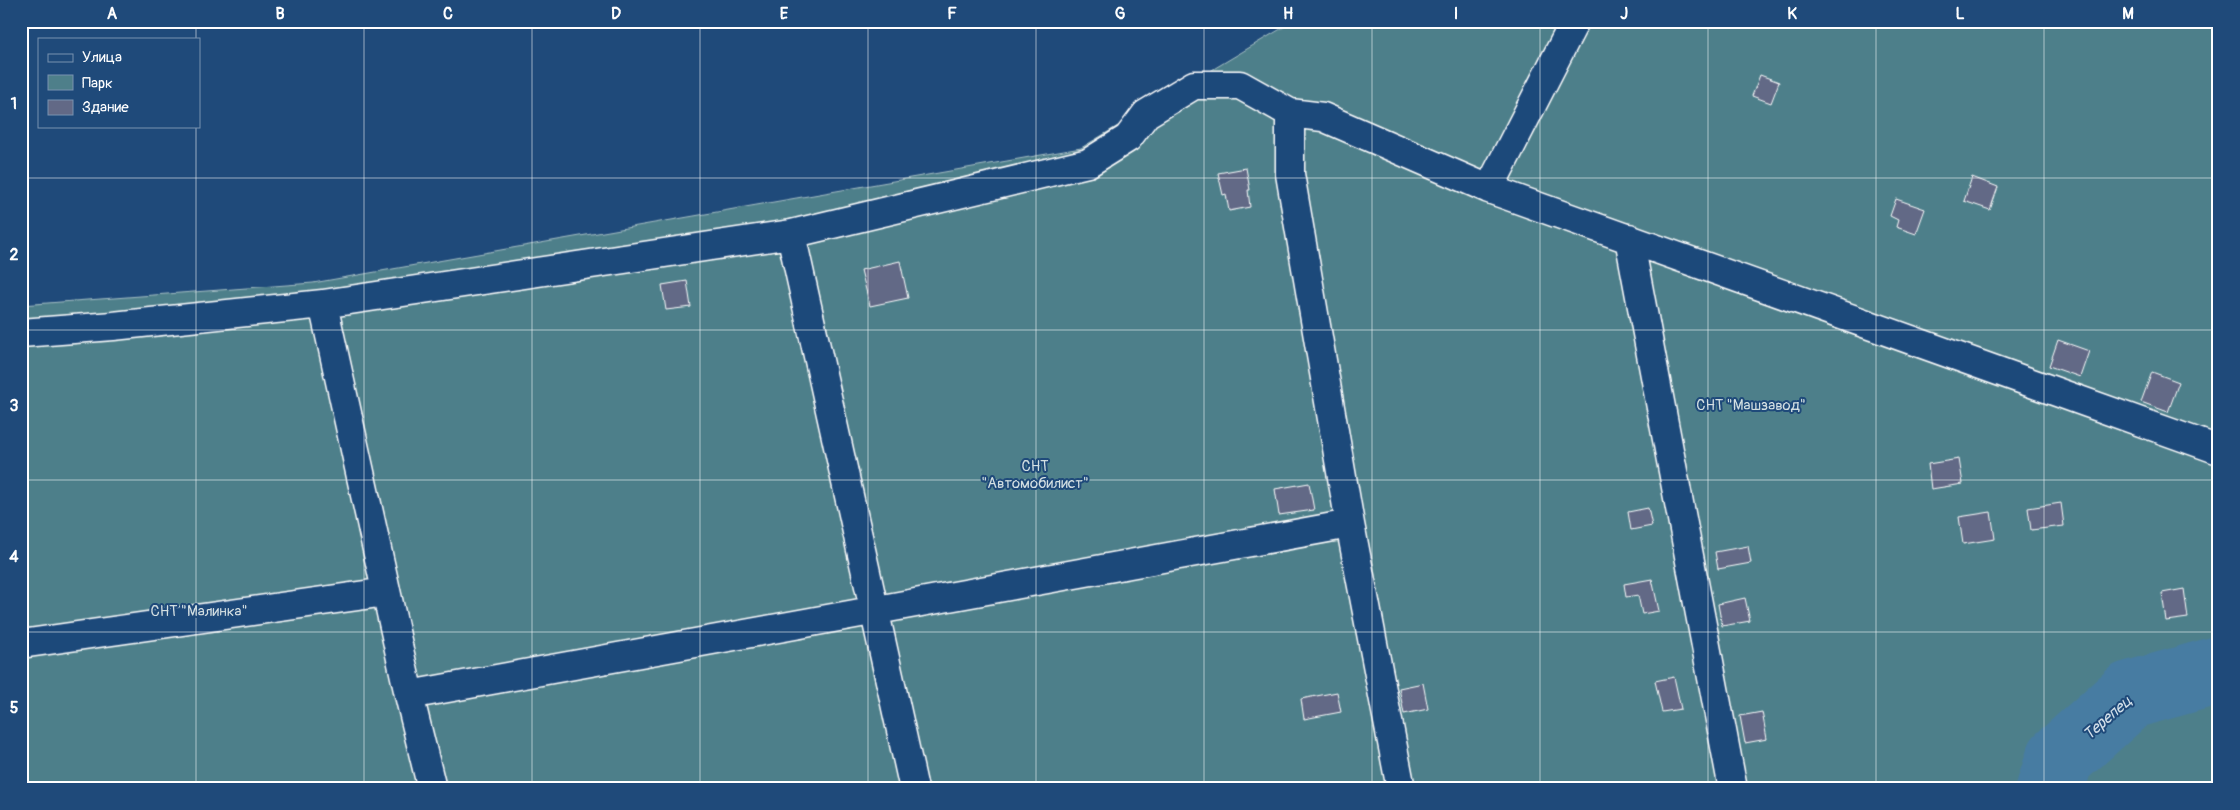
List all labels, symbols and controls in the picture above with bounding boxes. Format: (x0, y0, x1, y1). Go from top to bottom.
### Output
text: A (107, 4, 118, 24)
text: B (275, 4, 285, 24)
text: C (443, 4, 453, 24)
text: D (611, 4, 621, 24)
text: E (780, 4, 789, 24)
text: F (947, 4, 957, 24)
text: G (1115, 4, 1126, 24)
text: H (1283, 4, 1293, 24)
text: I (1454, 4, 1458, 24)
text: J (1620, 4, 1628, 24)
text: K (1787, 4, 1797, 24)
text: L (1955, 4, 1965, 24)
text: M (2122, 4, 2134, 24)
legend (38, 38, 200, 128)
text: Улица (82, 48, 122, 67)
text: Парк (82, 74, 113, 93)
text: 1 (11, 94, 17, 114)
text: Здание (82, 98, 129, 117)
text: 2 (10, 245, 19, 265)
text: 3 (10, 396, 19, 416)
park label: СНТ "Машзавод" (1696, 396, 1806, 415)
park label: СНТ "Автомобилист" (981, 457, 1089, 493)
text: 4 (9, 547, 19, 567)
park label: СНТ "Малинка" (150, 602, 248, 621)
water label: Терепец (2079, 691, 2136, 744)
text: 5 (10, 698, 19, 718)

